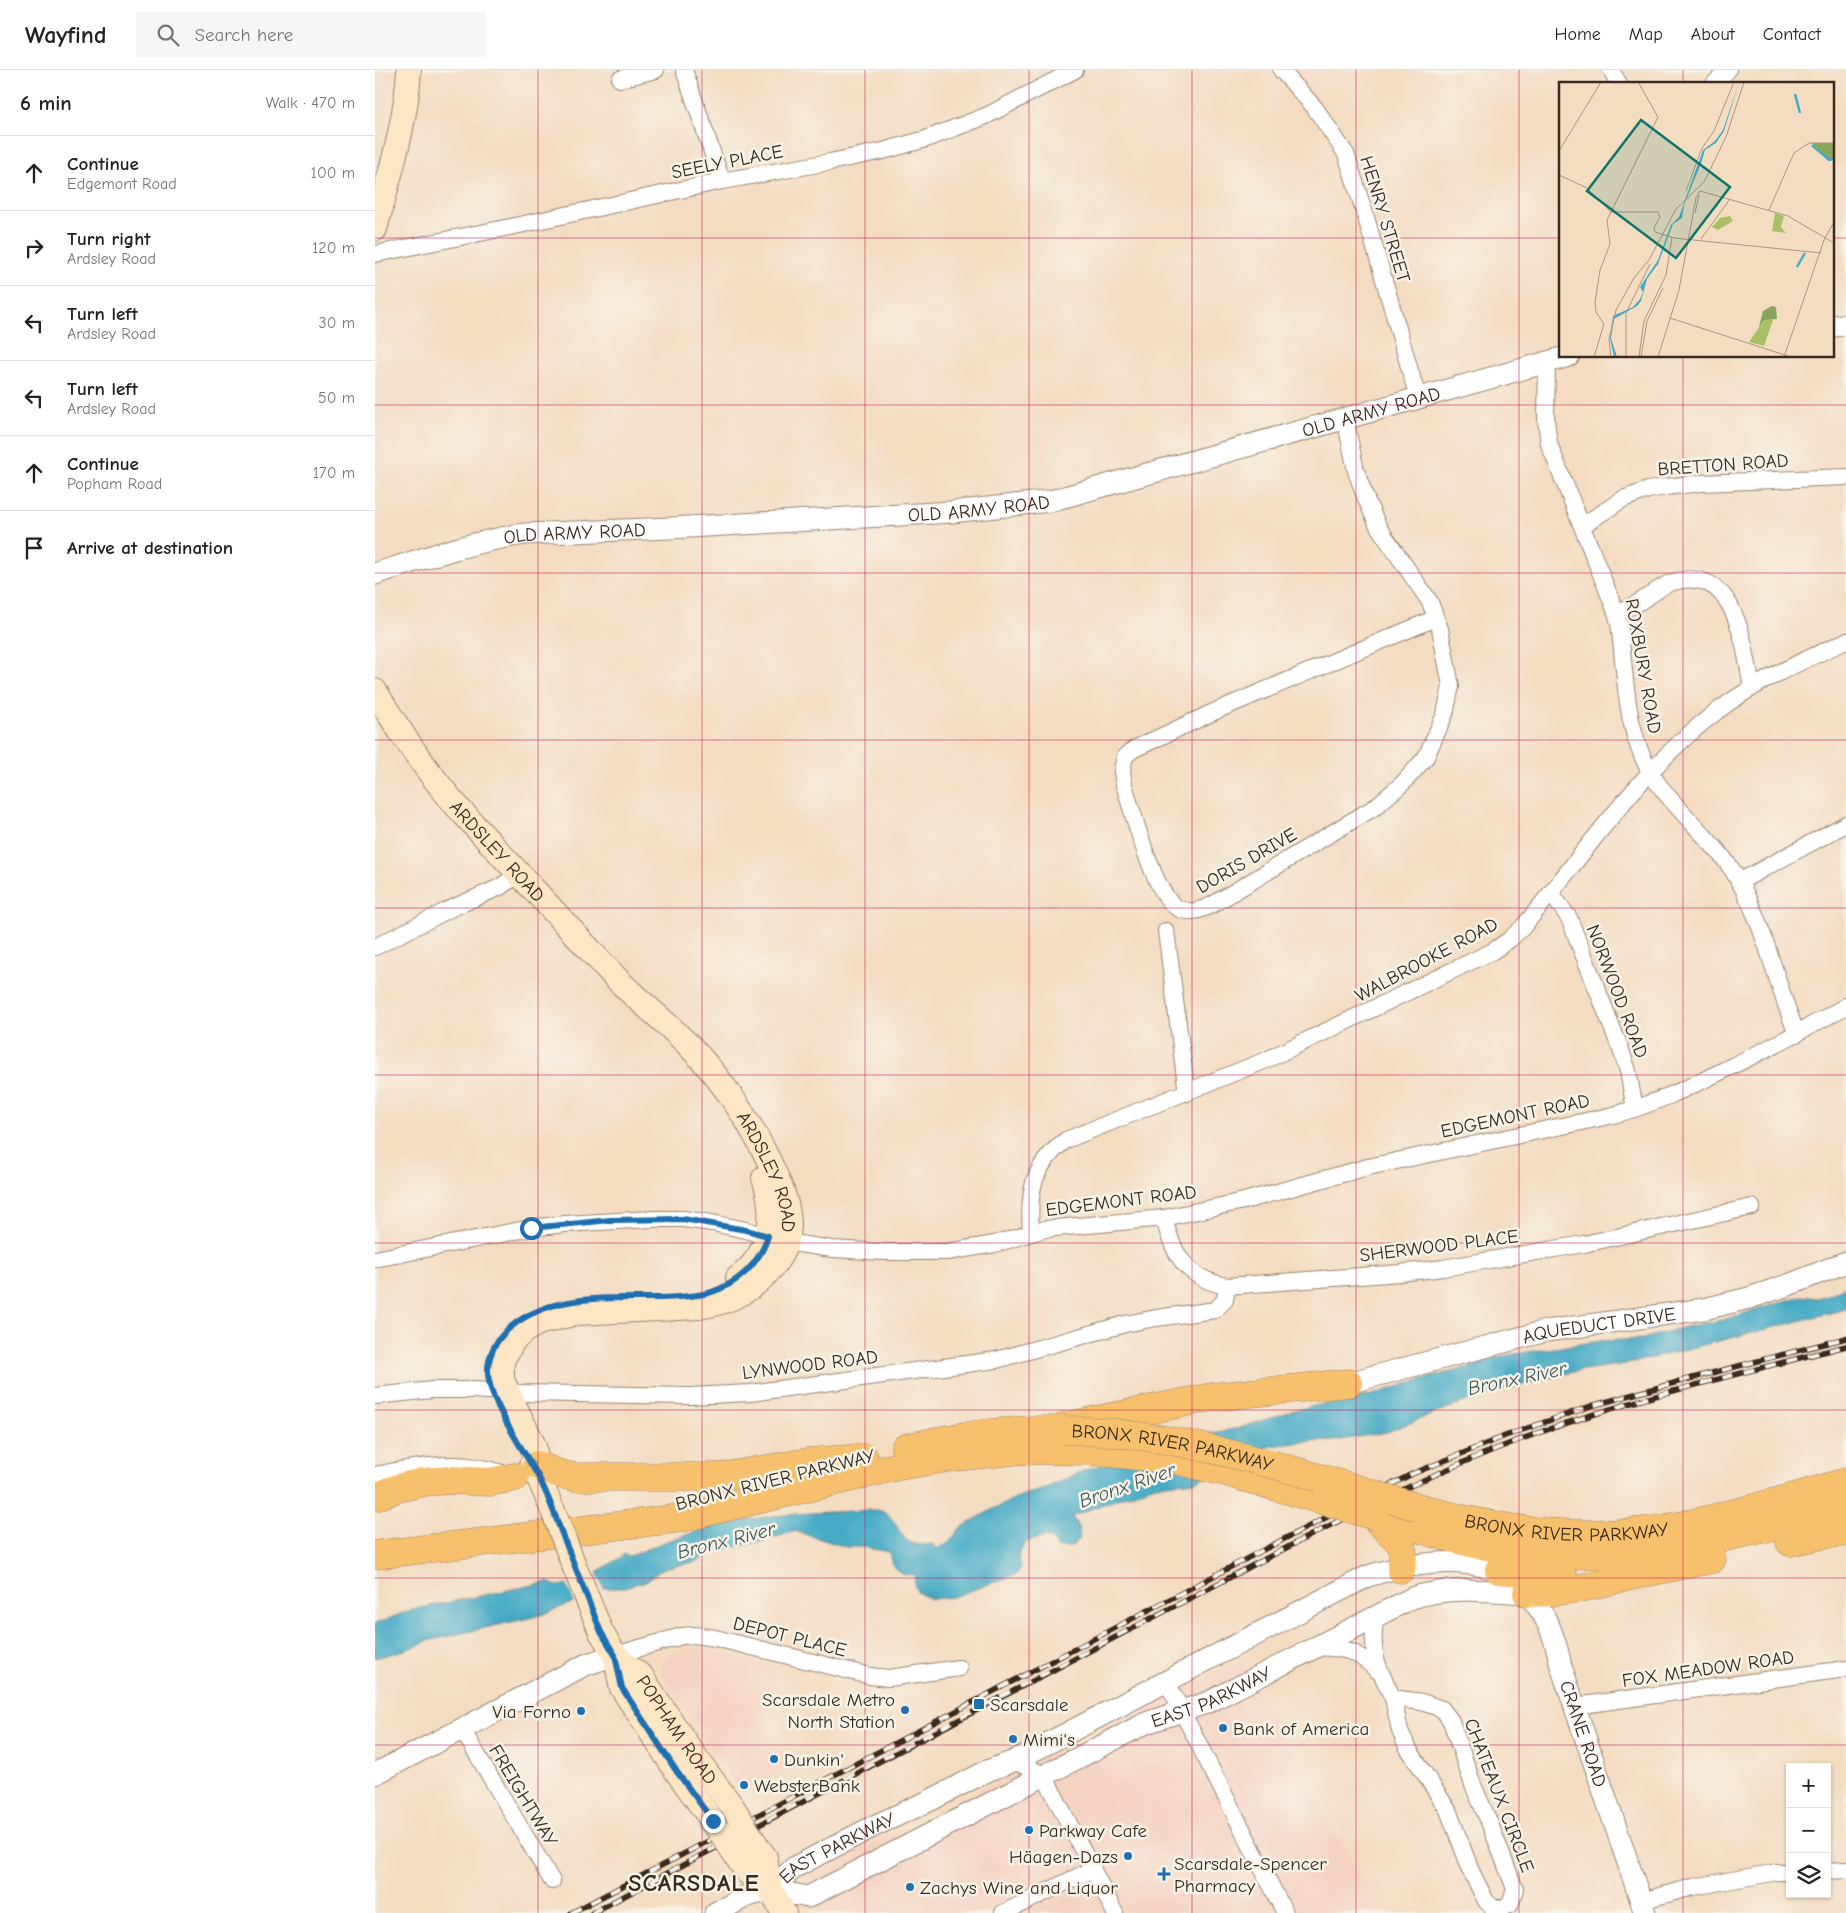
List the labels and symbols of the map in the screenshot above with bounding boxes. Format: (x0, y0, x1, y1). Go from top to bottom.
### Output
inset map (1559, 82, 1833, 358)
street label: SEELY PLACE (669, 140, 785, 184)
street label: HENRY STREET (1355, 153, 1415, 285)
street label: OLD ARMY ROAD (1300, 382, 1443, 442)
street label: BRETTON ROAD (1657, 449, 1789, 481)
street label: OLD ARMY ROAD (907, 491, 1051, 526)
street label: OLD ARMY ROAD (502, 519, 646, 549)
street label: ROXBURY ROAD (1620, 597, 1666, 736)
street label: ARDSLEY ROAD (445, 796, 549, 907)
street label: DORIS DRIVE (1192, 823, 1301, 898)
street label: WALBROOKE ROAD (1351, 913, 1502, 1007)
street label: NORWOOD ROAD (1582, 922, 1653, 1061)
street label: EDGEMONT ROAD (1439, 1089, 1592, 1143)
street label: ARDSLEY ROAD (732, 1108, 799, 1233)
street label: EDGEMONT ROAD (1044, 1181, 1198, 1221)
route start (520, 1217, 543, 1240)
street label: SHERWOOD PLACE (1359, 1225, 1520, 1267)
street label: AQUEDUCT DRIVE (1520, 1303, 1677, 1349)
street label: LYNWOOD ROAD (741, 1346, 879, 1384)
water label: Bronx River (1466, 1357, 1570, 1400)
street label: BRONX RIVER PARKWAY (1071, 1420, 1276, 1476)
street label: BRONX RIVER PARKWAY (673, 1444, 878, 1515)
water label: Bronx River (1076, 1458, 1179, 1513)
street label: BRONX RIVER PARKWAY (1462, 1510, 1671, 1546)
water label: Bronx River (675, 1517, 779, 1564)
street label: DEPOT PLACE (731, 1612, 849, 1662)
street label: FOX MEADOW ROAD (1621, 1646, 1796, 1692)
street label: EAST PARKWAY (1148, 1662, 1276, 1733)
street label: POPHAM ROAD (632, 1671, 722, 1789)
street label: CRANE ROAD (1555, 1678, 1611, 1790)
place label: Scarsdale Metro North Station (762, 1689, 895, 1733)
place label: Scarsdale (990, 1694, 1068, 1716)
marker: Scarsdale (972, 1697, 986, 1711)
place label: Via Forno (492, 1701, 571, 1723)
marker: Scarsdale Metro North Station (899, 1704, 911, 1716)
marker: Via Forno (575, 1705, 587, 1717)
street label: CHATEAUX CIRCLE (1460, 1715, 1539, 1875)
place label: Bank of America (1233, 1718, 1369, 1740)
marker: Bank of America (1217, 1722, 1229, 1734)
place label: Mimi's (1023, 1729, 1075, 1751)
marker: Mimi's (1007, 1733, 1019, 1745)
street label: FREIGHTWAY (484, 1741, 562, 1851)
place label: Dunkin' (784, 1749, 844, 1771)
marker: Dunkin' (768, 1753, 780, 1765)
place label: WebsterBank (754, 1775, 861, 1797)
marker: WebsterBank (738, 1779, 750, 1791)
street label: EAST PARKWAY (775, 1808, 899, 1888)
route end (702, 1810, 725, 1833)
place label: Parkway Cafe (1039, 1820, 1147, 1842)
marker: Parkway Cafe (1023, 1824, 1035, 1836)
place label: Häagen-Dazs (1009, 1846, 1118, 1868)
marker: Häagen-Dazs (1122, 1850, 1134, 1862)
place label: Scarsdale-Spencer Pharmacy (1174, 1853, 1327, 1897)
marker: Scarsdale-Spencer Pharmacy (1158, 1868, 1170, 1880)
district label: SCARSDALE (628, 1869, 760, 1897)
place label: Zachys Wine and Liquor (920, 1877, 1118, 1899)
marker: Zachys Wine and Liquor (904, 1881, 916, 1893)

